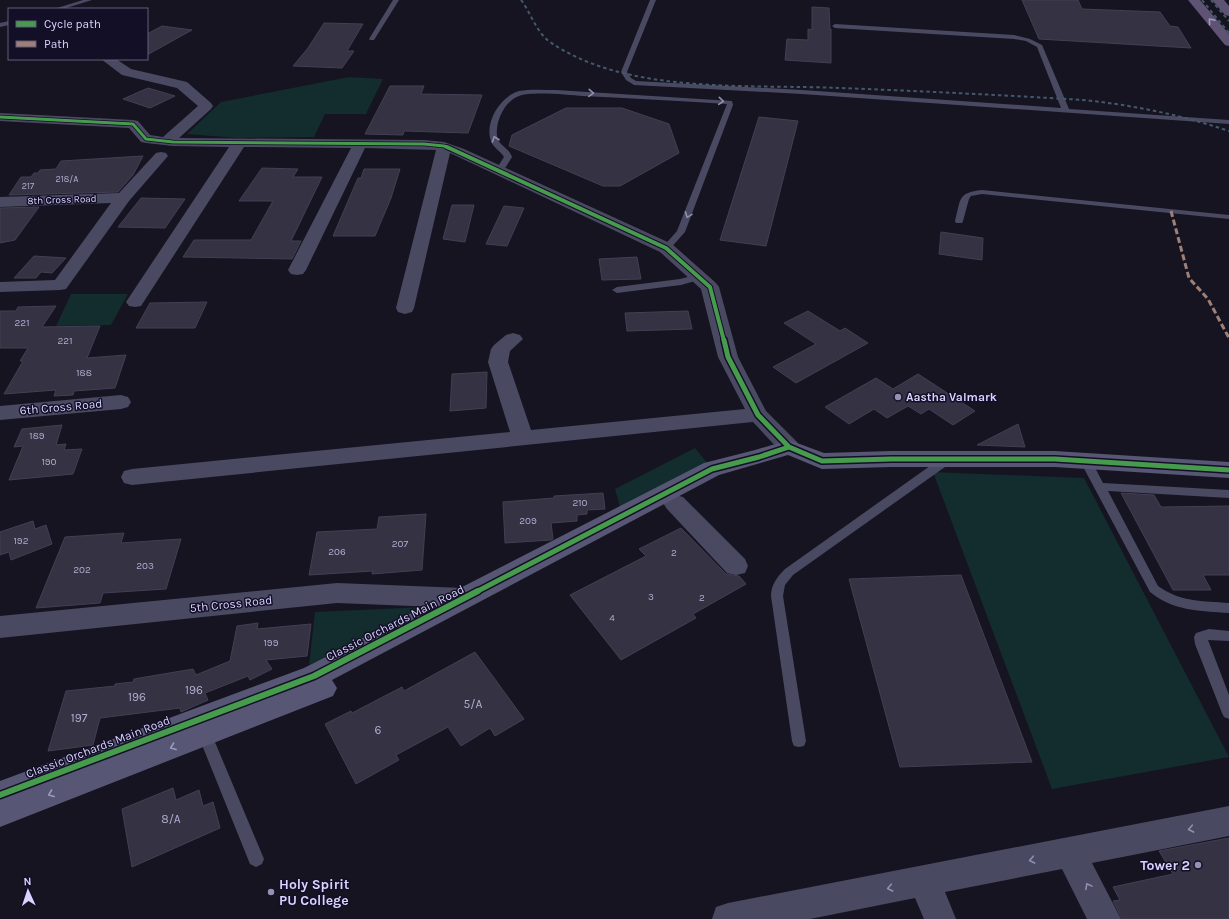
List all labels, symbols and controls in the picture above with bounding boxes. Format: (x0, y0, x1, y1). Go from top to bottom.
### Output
legend (8, 8, 148, 60)
text: Cycle path (44, 17, 101, 31)
one-way arrow (1209, 19, 1216, 26)
text: Path (44, 37, 69, 51)
one-way arrow (588, 89, 594, 98)
one-way arrow (718, 96, 724, 105)
one-way arrow (492, 136, 500, 143)
house number: 218/A (56, 174, 78, 184)
house number: 217 (22, 181, 35, 191)
street label: 8th Cross Road (27, 193, 97, 207)
one-way arrow (684, 212, 692, 219)
house number: 221 (15, 317, 29, 329)
house number: 221 (58, 335, 72, 347)
house number: 188 (76, 367, 92, 379)
place label: Aastha Valmark (906, 390, 997, 404)
marker: Aastha Valmark (893, 392, 903, 402)
street label: 6th Cross Road (19, 396, 103, 418)
house number: 189 (29, 430, 45, 442)
house number: 190 (41, 456, 57, 468)
house number: 210 (572, 497, 588, 509)
house number: 209 (519, 515, 537, 527)
house number: 192 (14, 535, 29, 547)
house number: 207 (392, 538, 409, 550)
house number: 206 (328, 546, 346, 558)
house number: 2 (671, 547, 677, 559)
house number: 203 (136, 560, 154, 572)
house number: 202 (73, 564, 91, 576)
street label: Classic Orchards Main Road (324, 582, 466, 664)
house number: 3 (648, 591, 654, 603)
house number: 2 (699, 592, 705, 604)
street label: 5th Cross Road (189, 593, 273, 615)
house number: 4 (609, 612, 615, 624)
house number: 199 (264, 637, 279, 649)
house number: 196 (185, 683, 203, 697)
house number: 196 (128, 690, 146, 704)
house number: 5/A (464, 697, 483, 711)
house number: 197 (71, 711, 88, 725)
street label: Classic Orchards Main Road (24, 713, 172, 781)
house number: 6 (375, 723, 382, 737)
one-way arrow (169, 742, 176, 750)
one-way arrow (48, 789, 55, 797)
house number: 8/A (161, 812, 181, 826)
one-way arrow (1188, 824, 1194, 832)
one-way arrow (1029, 856, 1035, 864)
place label: Tower 2 (1140, 857, 1190, 874)
marker: Tower 2 (1193, 860, 1203, 870)
north arrow (8, 871, 48, 911)
text: N (23, 875, 32, 888)
place label: Holy Spirit PU College (279, 876, 350, 909)
one-way arrow (887, 883, 893, 891)
one-way arrow (1085, 883, 1092, 890)
marker: Holy Spirit PU College (266, 887, 276, 897)

